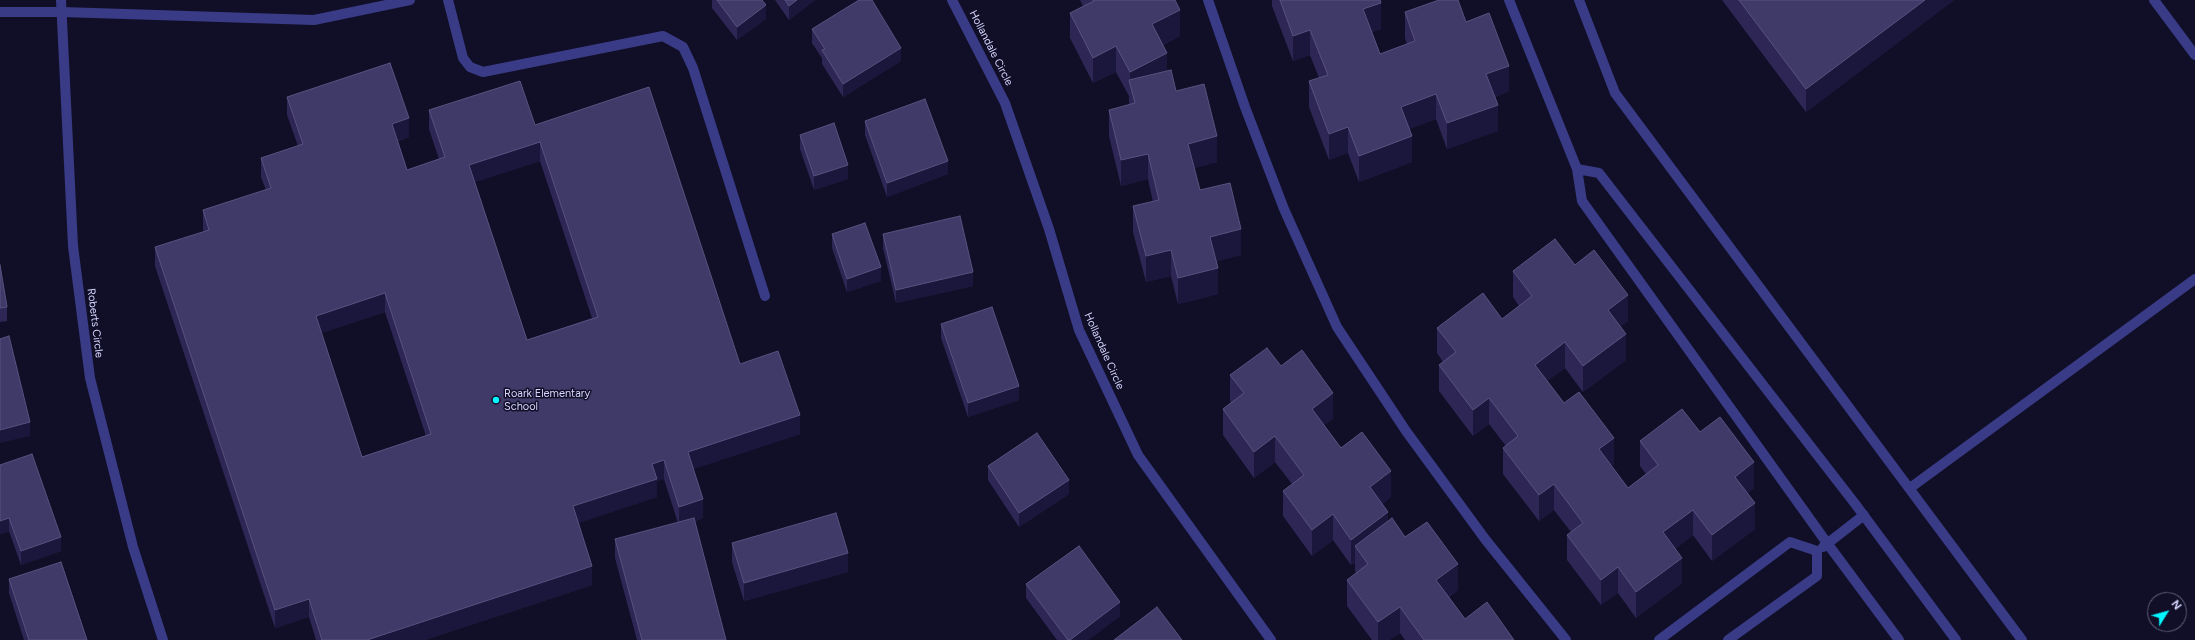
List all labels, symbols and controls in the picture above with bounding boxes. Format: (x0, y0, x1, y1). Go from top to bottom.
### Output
street label: Hollandale Circle (966, 8, 1016, 88)
street label: Roberts Circle (84, 287, 106, 359)
street label: Hollandale Circle (1081, 310, 1127, 392)
place label: Roark Elementary School (504, 387, 590, 413)
marker: Roark Elementary School (491, 395, 501, 405)
north arrow (2147, 592, 2187, 632)
text: N (2168, 598, 2184, 612)

